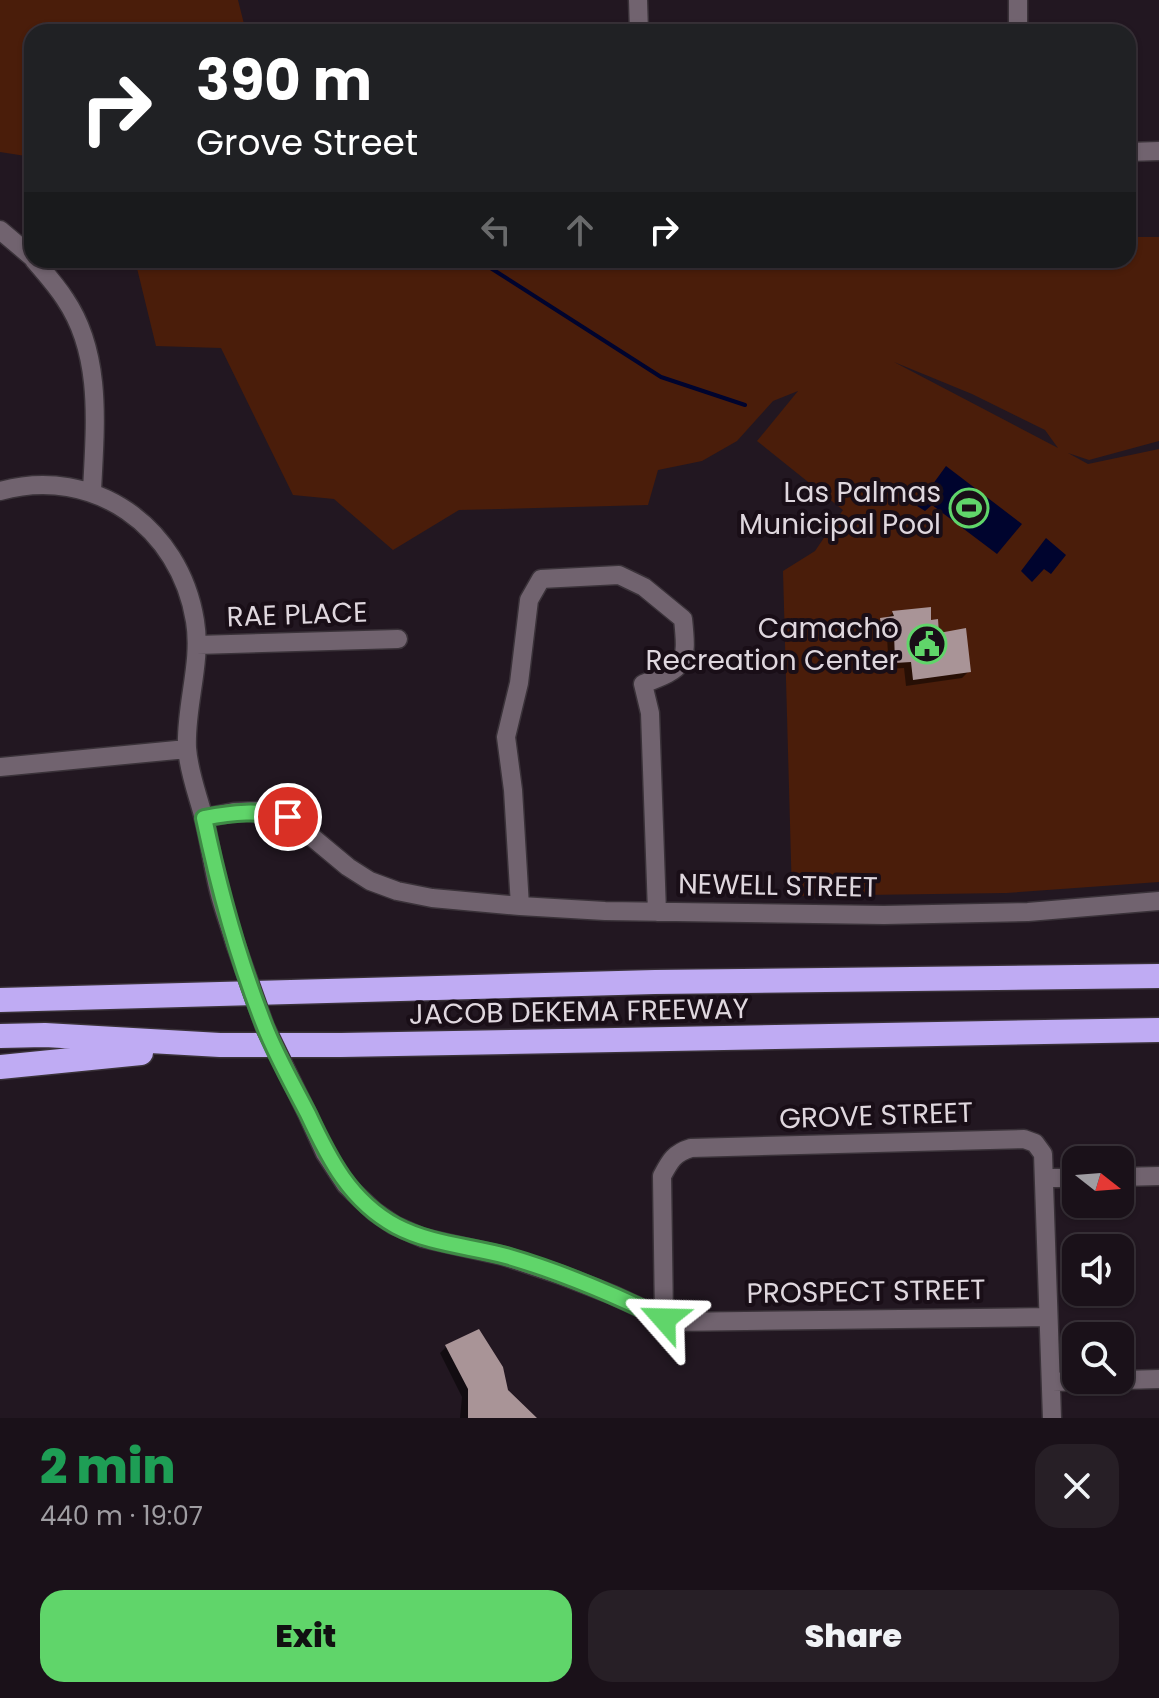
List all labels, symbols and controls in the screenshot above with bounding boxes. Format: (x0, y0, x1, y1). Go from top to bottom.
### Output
text: 390 m (196, 41, 372, 120)
icon: right (64, 56, 168, 160)
text: Grove Street (196, 117, 418, 168)
icon: left (474, 208, 518, 252)
icon: ahead (558, 208, 602, 252)
icon: right (642, 208, 686, 252)
place label: Las Palmas Municipal Pool (739, 473, 941, 544)
sports icon: Las Palmas Municipal Pool (948, 487, 990, 529)
street label: RAE PLACE (226, 593, 368, 636)
place label: Camacho Recreation Center (646, 609, 899, 680)
public building icon: Camacho Recreation Center (906, 623, 948, 665)
pin (254, 783, 322, 851)
icon: arrive (266, 795, 310, 839)
street label: NEWELL STREET (678, 864, 878, 907)
street label: JACOB DEKEMA FREEWAY (409, 989, 749, 1034)
street label: GROVE STREET (778, 1093, 974, 1138)
north arrow (1062, 1146, 1134, 1218)
map controls (1062, 1146, 1134, 1394)
button: sound (1062, 1234, 1134, 1306)
street label: PROSPECT STREET (746, 1270, 986, 1313)
position arrow (622, 1277, 706, 1361)
button: search (1062, 1322, 1134, 1394)
text: 2 min (40, 1433, 175, 1500)
button: close (1035, 1444, 1119, 1528)
text: 440 m · 19:07 (40, 1498, 203, 1534)
button: Exit (40, 1590, 572, 1682)
button: Share (588, 1590, 1119, 1682)

